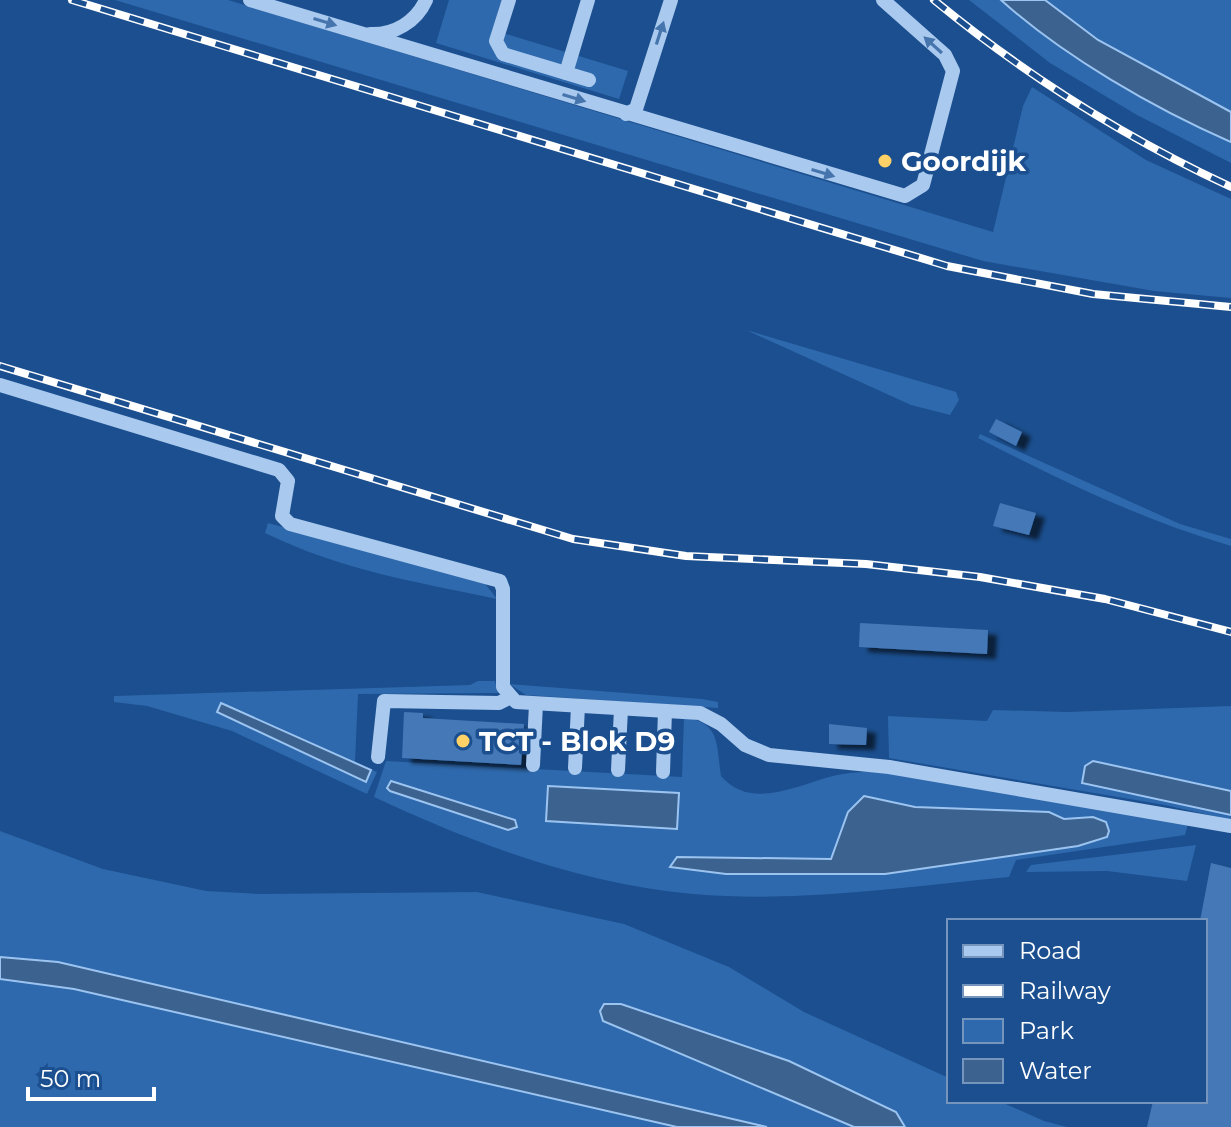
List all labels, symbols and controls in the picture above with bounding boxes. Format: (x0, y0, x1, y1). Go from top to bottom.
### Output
one-way arrow (313, 17, 337, 29)
one-way arrow (654, 21, 667, 45)
one-way arrow (924, 36, 943, 54)
one-way arrow (562, 92, 586, 105)
place label: Goordijk (901, 144, 1026, 178)
marker: Goordijk (876, 152, 894, 170)
one-way arrow (811, 167, 835, 180)
place label: TCT - Blok D9 (479, 724, 675, 758)
marker: TCT - Blok D9 (454, 732, 472, 750)
legend (947, 919, 1207, 1103)
text: Road (1019, 936, 1082, 965)
text: Railway (1019, 976, 1111, 1005)
text: Park (1019, 1016, 1074, 1045)
scale bar (28, 1051, 154, 1101)
text: Water (1019, 1056, 1092, 1085)
text: 50 m (40, 1064, 101, 1093)

